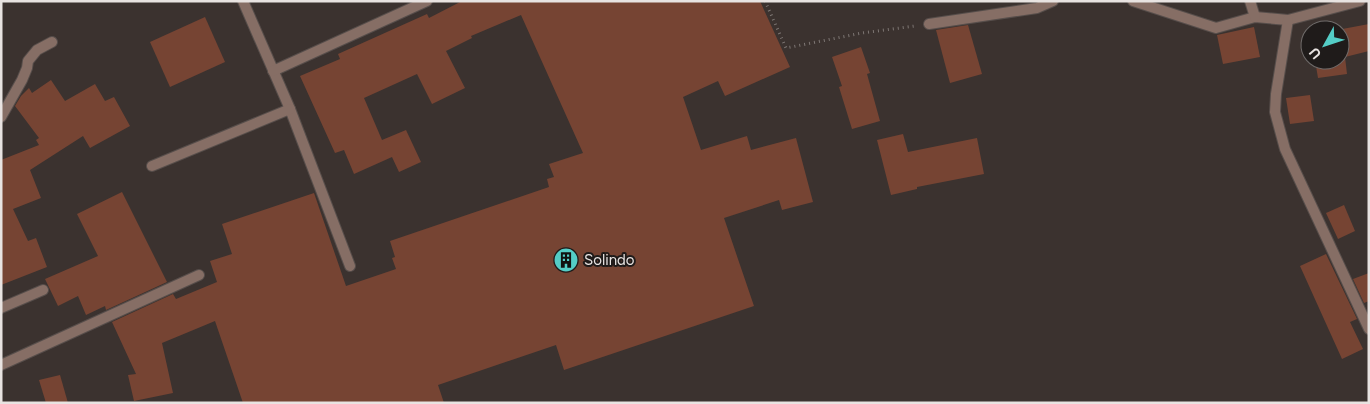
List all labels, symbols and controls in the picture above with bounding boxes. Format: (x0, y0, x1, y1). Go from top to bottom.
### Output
north arrow (1300, 20, 1350, 70)
text: U (1306, 44, 1325, 62)
building icon: Solindo (553, 247, 579, 273)
place label: Solindo (584, 251, 635, 269)

